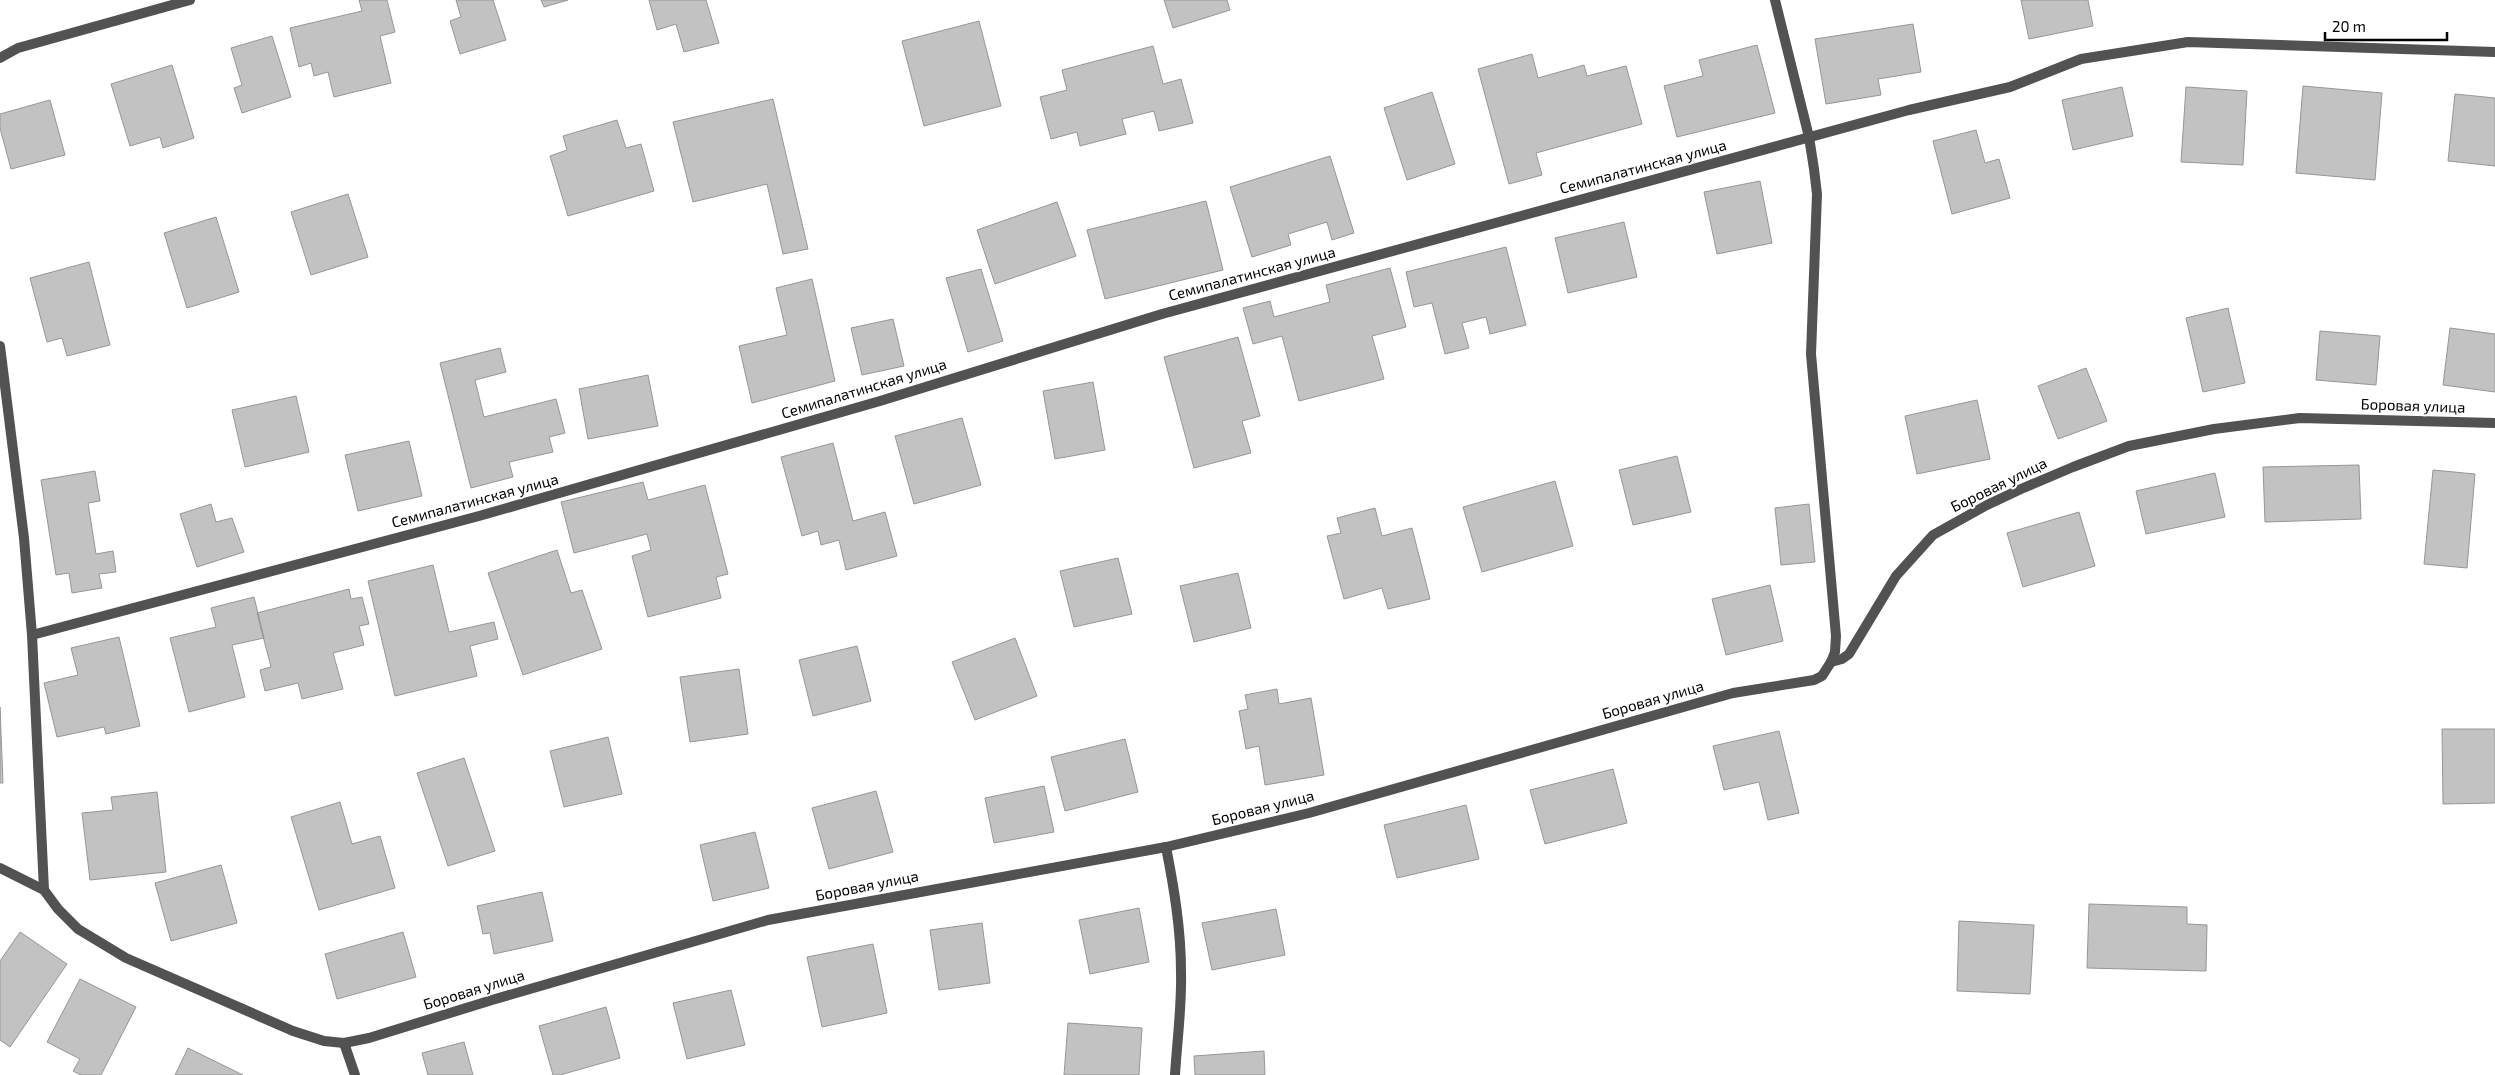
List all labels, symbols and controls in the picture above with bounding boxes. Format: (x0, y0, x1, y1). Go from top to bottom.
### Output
scale bar (2325, 10, 2448, 42)
text: 20 m (2332, 17, 2366, 35)
street label: Семипалатинская улица (1557, 135, 1728, 198)
street label: Семипалатинская улица (1166, 242, 1337, 305)
street label: Семипалатинская улица (779, 354, 949, 423)
street label: Боровая улица (2360, 394, 2466, 417)
street label: Боровая улица (1947, 453, 2050, 516)
street label: Семипалатинская улица (389, 469, 560, 532)
street label: Боровая улица (1600, 676, 1706, 723)
street label: Боровая улица (1210, 786, 1316, 829)
street label: Боровая улица (814, 866, 920, 905)
street label: Боровая улица (421, 965, 527, 1014)

